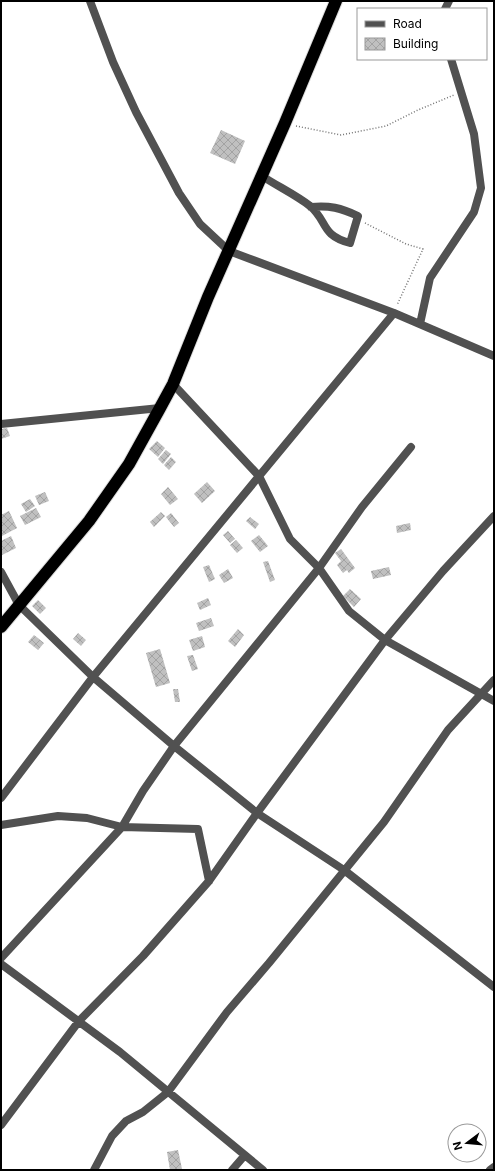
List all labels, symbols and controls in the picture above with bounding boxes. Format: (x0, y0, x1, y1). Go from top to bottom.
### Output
legend (357, 8, 487, 60)
text: Road (393, 16, 422, 31)
text: Building (393, 36, 438, 51)
north arrow (447, 1123, 487, 1163)
text: N (450, 1140, 465, 1152)

